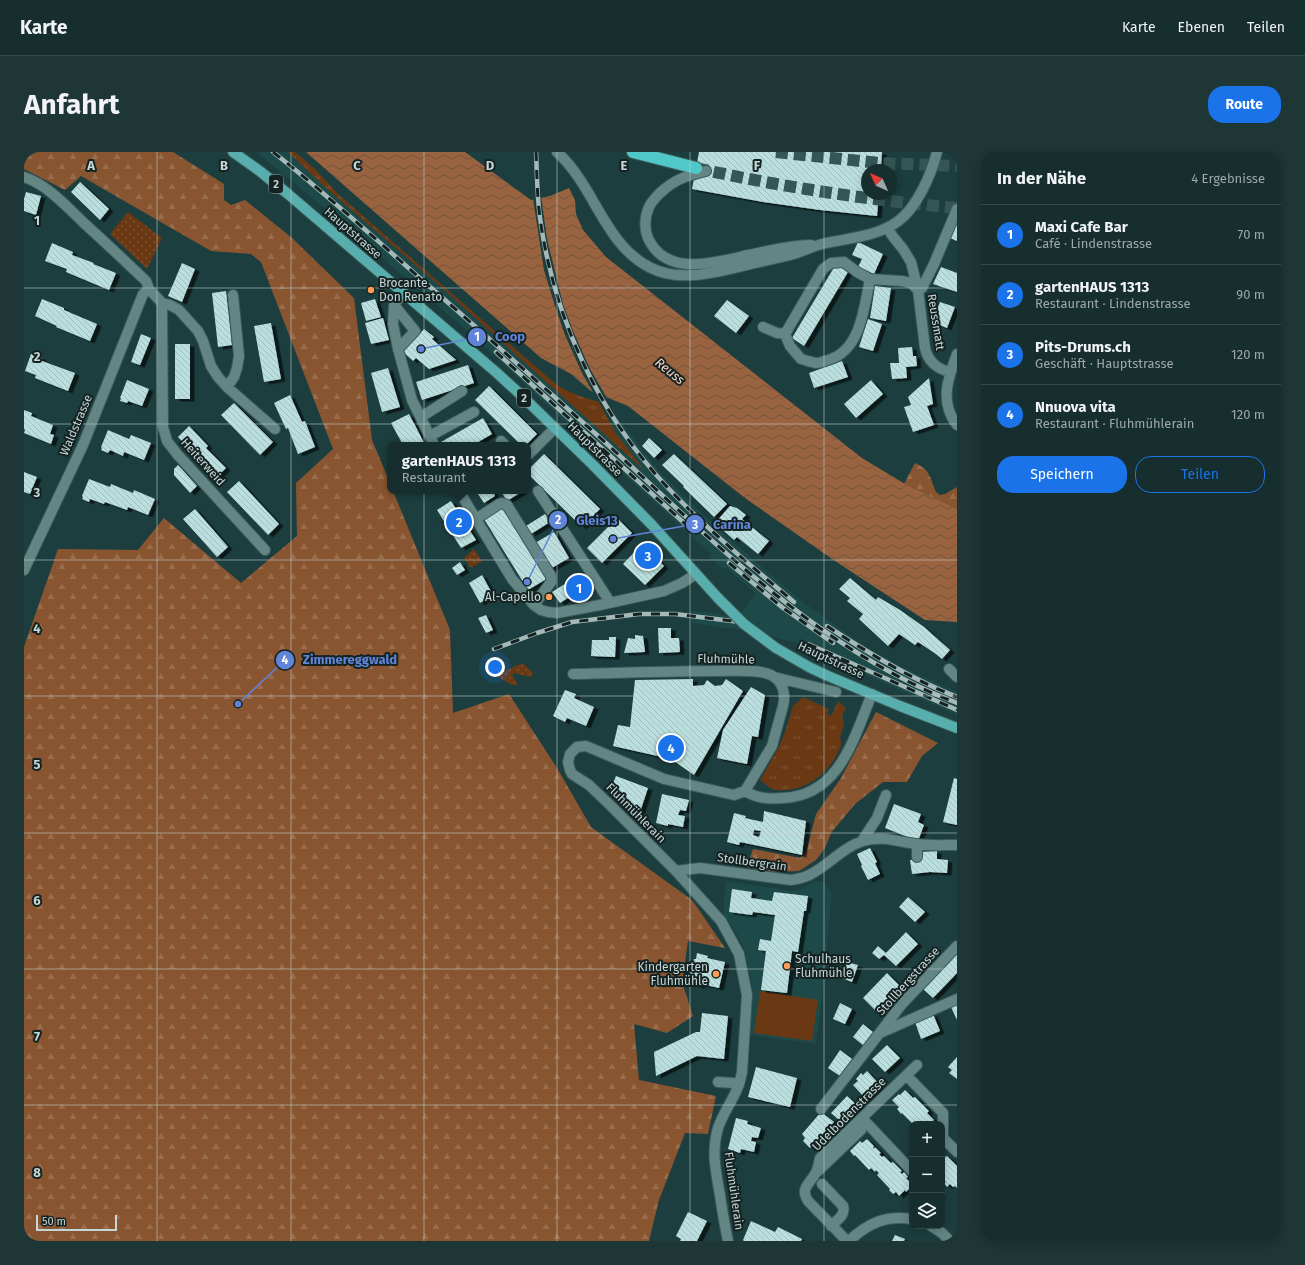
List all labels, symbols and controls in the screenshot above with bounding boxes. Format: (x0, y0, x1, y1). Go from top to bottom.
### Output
text: Karte (20, 16, 67, 39)
text: Karte (1122, 19, 1156, 36)
text: Ebenen (1178, 19, 1225, 36)
text: Teilen (1247, 19, 1285, 36)
button: Route (1208, 86, 1281, 123)
text: Anfahrt (24, 88, 120, 121)
text: A (86, 158, 95, 173)
text: B (220, 158, 228, 173)
text: C (353, 158, 361, 173)
text: D (486, 158, 495, 173)
text: E (621, 158, 628, 173)
text: F (754, 158, 761, 173)
north arrow (861, 164, 897, 200)
text: In der Nähe (997, 168, 1086, 189)
text: 4 Ergebnisse (1191, 171, 1265, 186)
road number: 2 (269, 175, 283, 193)
street label: Hauptstrasse (321, 204, 385, 262)
text: 1 (34, 213, 40, 228)
text: Maxi Cafe Bar (1035, 218, 1128, 236)
text: 1 (1007, 227, 1013, 242)
text: 70 m (1238, 227, 1265, 242)
text: Café · Lindenstrasse (1035, 236, 1152, 251)
place label: Brocante Don Renato (379, 276, 442, 304)
text: gartenHAUS 1313 (1035, 278, 1149, 296)
marker: Brocante Don Renato (366, 285, 376, 295)
text: 2 (1007, 287, 1013, 302)
text: 90 m (1236, 287, 1265, 302)
street label: Reussmatt (925, 293, 947, 352)
text: Restaurant · Lindenstrasse (1035, 296, 1191, 311)
callout: Coop (467, 324, 533, 349)
text: Coop (495, 329, 525, 344)
text: 1 (474, 330, 480, 344)
text: Pits-Drums.ch (1035, 338, 1131, 356)
text: 3 (1007, 347, 1013, 362)
text: 120 m (1231, 347, 1265, 362)
text: 2 (34, 349, 41, 364)
water label: Reuss (652, 355, 688, 387)
text: Geschäft · Hauptstrasse (1035, 356, 1174, 371)
road number: 2 (517, 389, 531, 407)
street label: Waldstrasse (57, 392, 95, 458)
text: Nnuova vita (1035, 398, 1116, 416)
text: 4 (1006, 407, 1014, 422)
text: 120 m (1231, 407, 1265, 422)
text: Restaurant · Fluhmühlerain (1035, 416, 1194, 431)
street label: Hauptstrasse (565, 419, 625, 479)
street label: Heiterweid (178, 435, 228, 489)
popup (387, 442, 531, 494)
text: gartenHAUS 1313 (402, 452, 516, 470)
button: Speichern (997, 456, 1127, 493)
button: Teilen (1135, 456, 1265, 493)
text: Restaurant (402, 470, 466, 485)
text: 3 (33, 485, 41, 500)
pin: 2 (446, 507, 472, 537)
callout: Gleis13 (548, 508, 625, 533)
callout: Carina (685, 512, 759, 537)
text: 2 (555, 513, 561, 527)
text: Gleis13 (576, 513, 618, 528)
text: Carina (713, 517, 751, 532)
text: 3 (691, 518, 698, 532)
pin: 3 (635, 541, 661, 571)
pin: 1 (566, 573, 592, 603)
place label: Al-Capello (485, 590, 541, 604)
marker: Al-Capello (544, 592, 554, 602)
text: 4 (33, 621, 41, 636)
street label: Hauptstrasse (796, 639, 866, 681)
callout: Zimmereggwald (275, 647, 405, 672)
street label: Fluhmühle (697, 651, 755, 667)
text: Zimmereggwald (303, 652, 397, 667)
text: 4 (282, 653, 289, 667)
your location (485, 657, 505, 677)
pin: 4 (658, 733, 684, 763)
text: 5 (34, 757, 41, 772)
street label: Fluhmühlerain (603, 780, 669, 846)
street label: Stollbergrain (716, 850, 788, 874)
text: 6 (33, 893, 41, 908)
street label: Stollbergstrasse (874, 944, 942, 1018)
place label: Schulhaus Fluhmühle (795, 952, 853, 980)
place label: Kindergarten Fluhmühle (637, 960, 708, 988)
marker: Schulhaus Fluhmühle (782, 961, 792, 971)
marker: Kindergarten Fluhmühle (711, 969, 721, 979)
text: 7 (34, 1029, 40, 1044)
street label: Udelbodenstrasse (809, 1074, 889, 1154)
map controls (909, 1121, 945, 1229)
button: + (909, 1121, 945, 1157)
street label: Fluhmühlerain (722, 1151, 746, 1231)
button: − (909, 1157, 945, 1193)
text: 8 (33, 1165, 41, 1180)
button: layers (909, 1193, 945, 1229)
scale bar (36, 1213, 117, 1232)
text: 50 m (42, 1215, 66, 1228)

